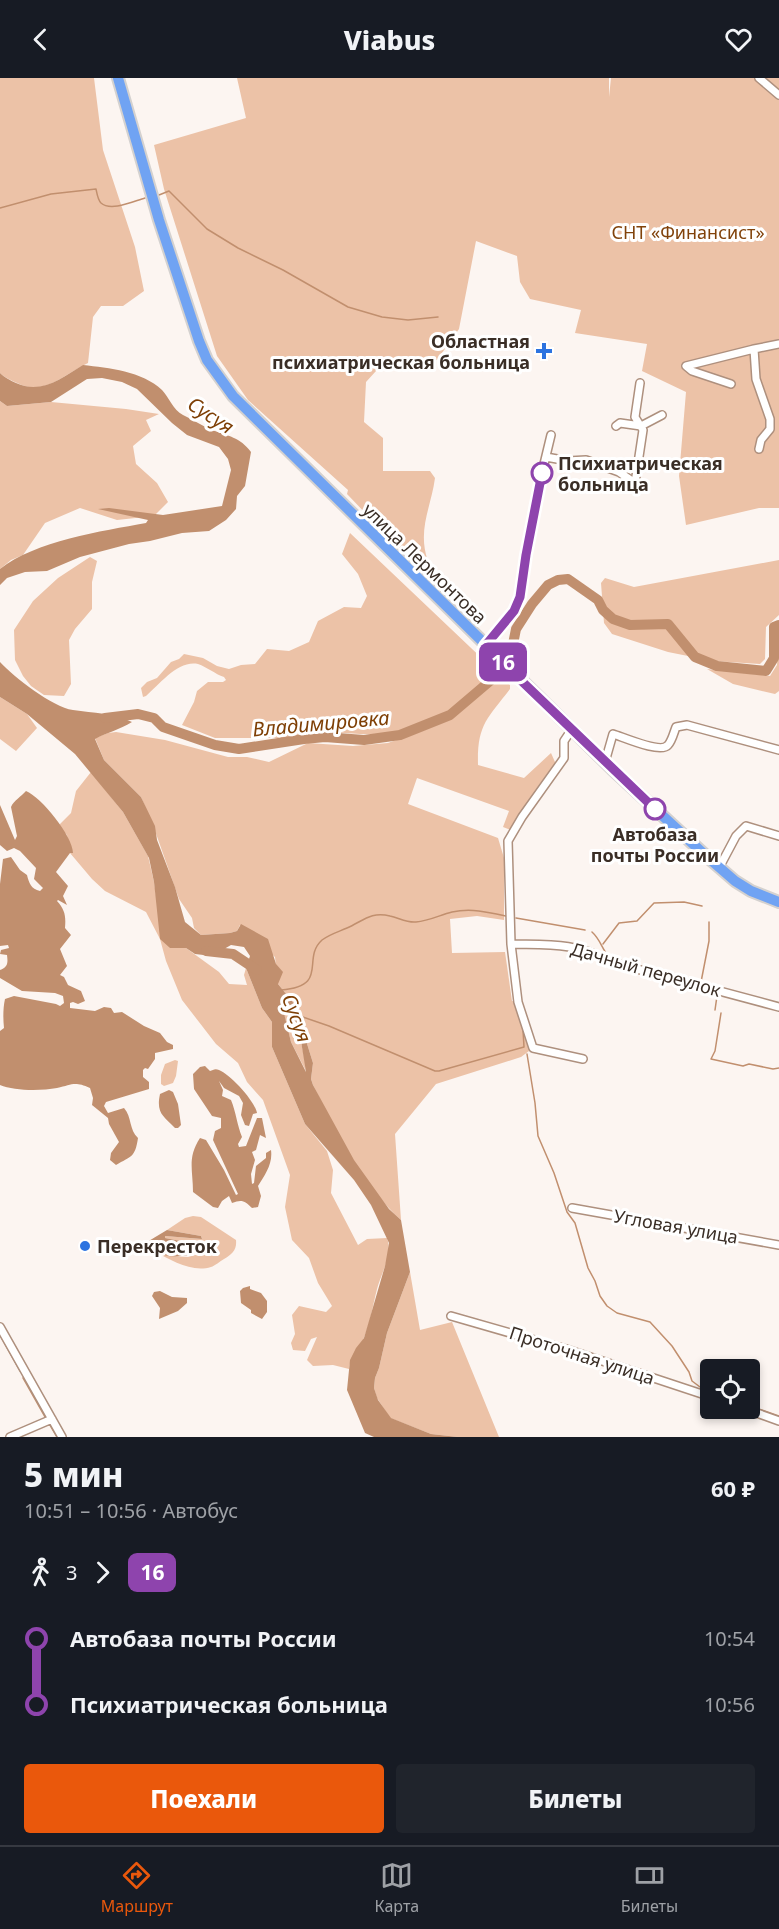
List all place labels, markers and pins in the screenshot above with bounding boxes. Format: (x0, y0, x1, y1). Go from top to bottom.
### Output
place label: Областная психиатрическая больница (272, 329, 530, 374)
marker: Областная психиатрическая больница (535, 342, 553, 360)
place label: Психиатрическая больница (558, 451, 723, 496)
marker: Психиатрическая больница (531, 462, 553, 484)
marker: Автобаза почты России (644, 798, 666, 820)
place label: Автобаза почты России (591, 822, 719, 867)
place label: Перекресток (97, 1234, 217, 1258)
marker: Перекресток (78, 1239, 92, 1253)

